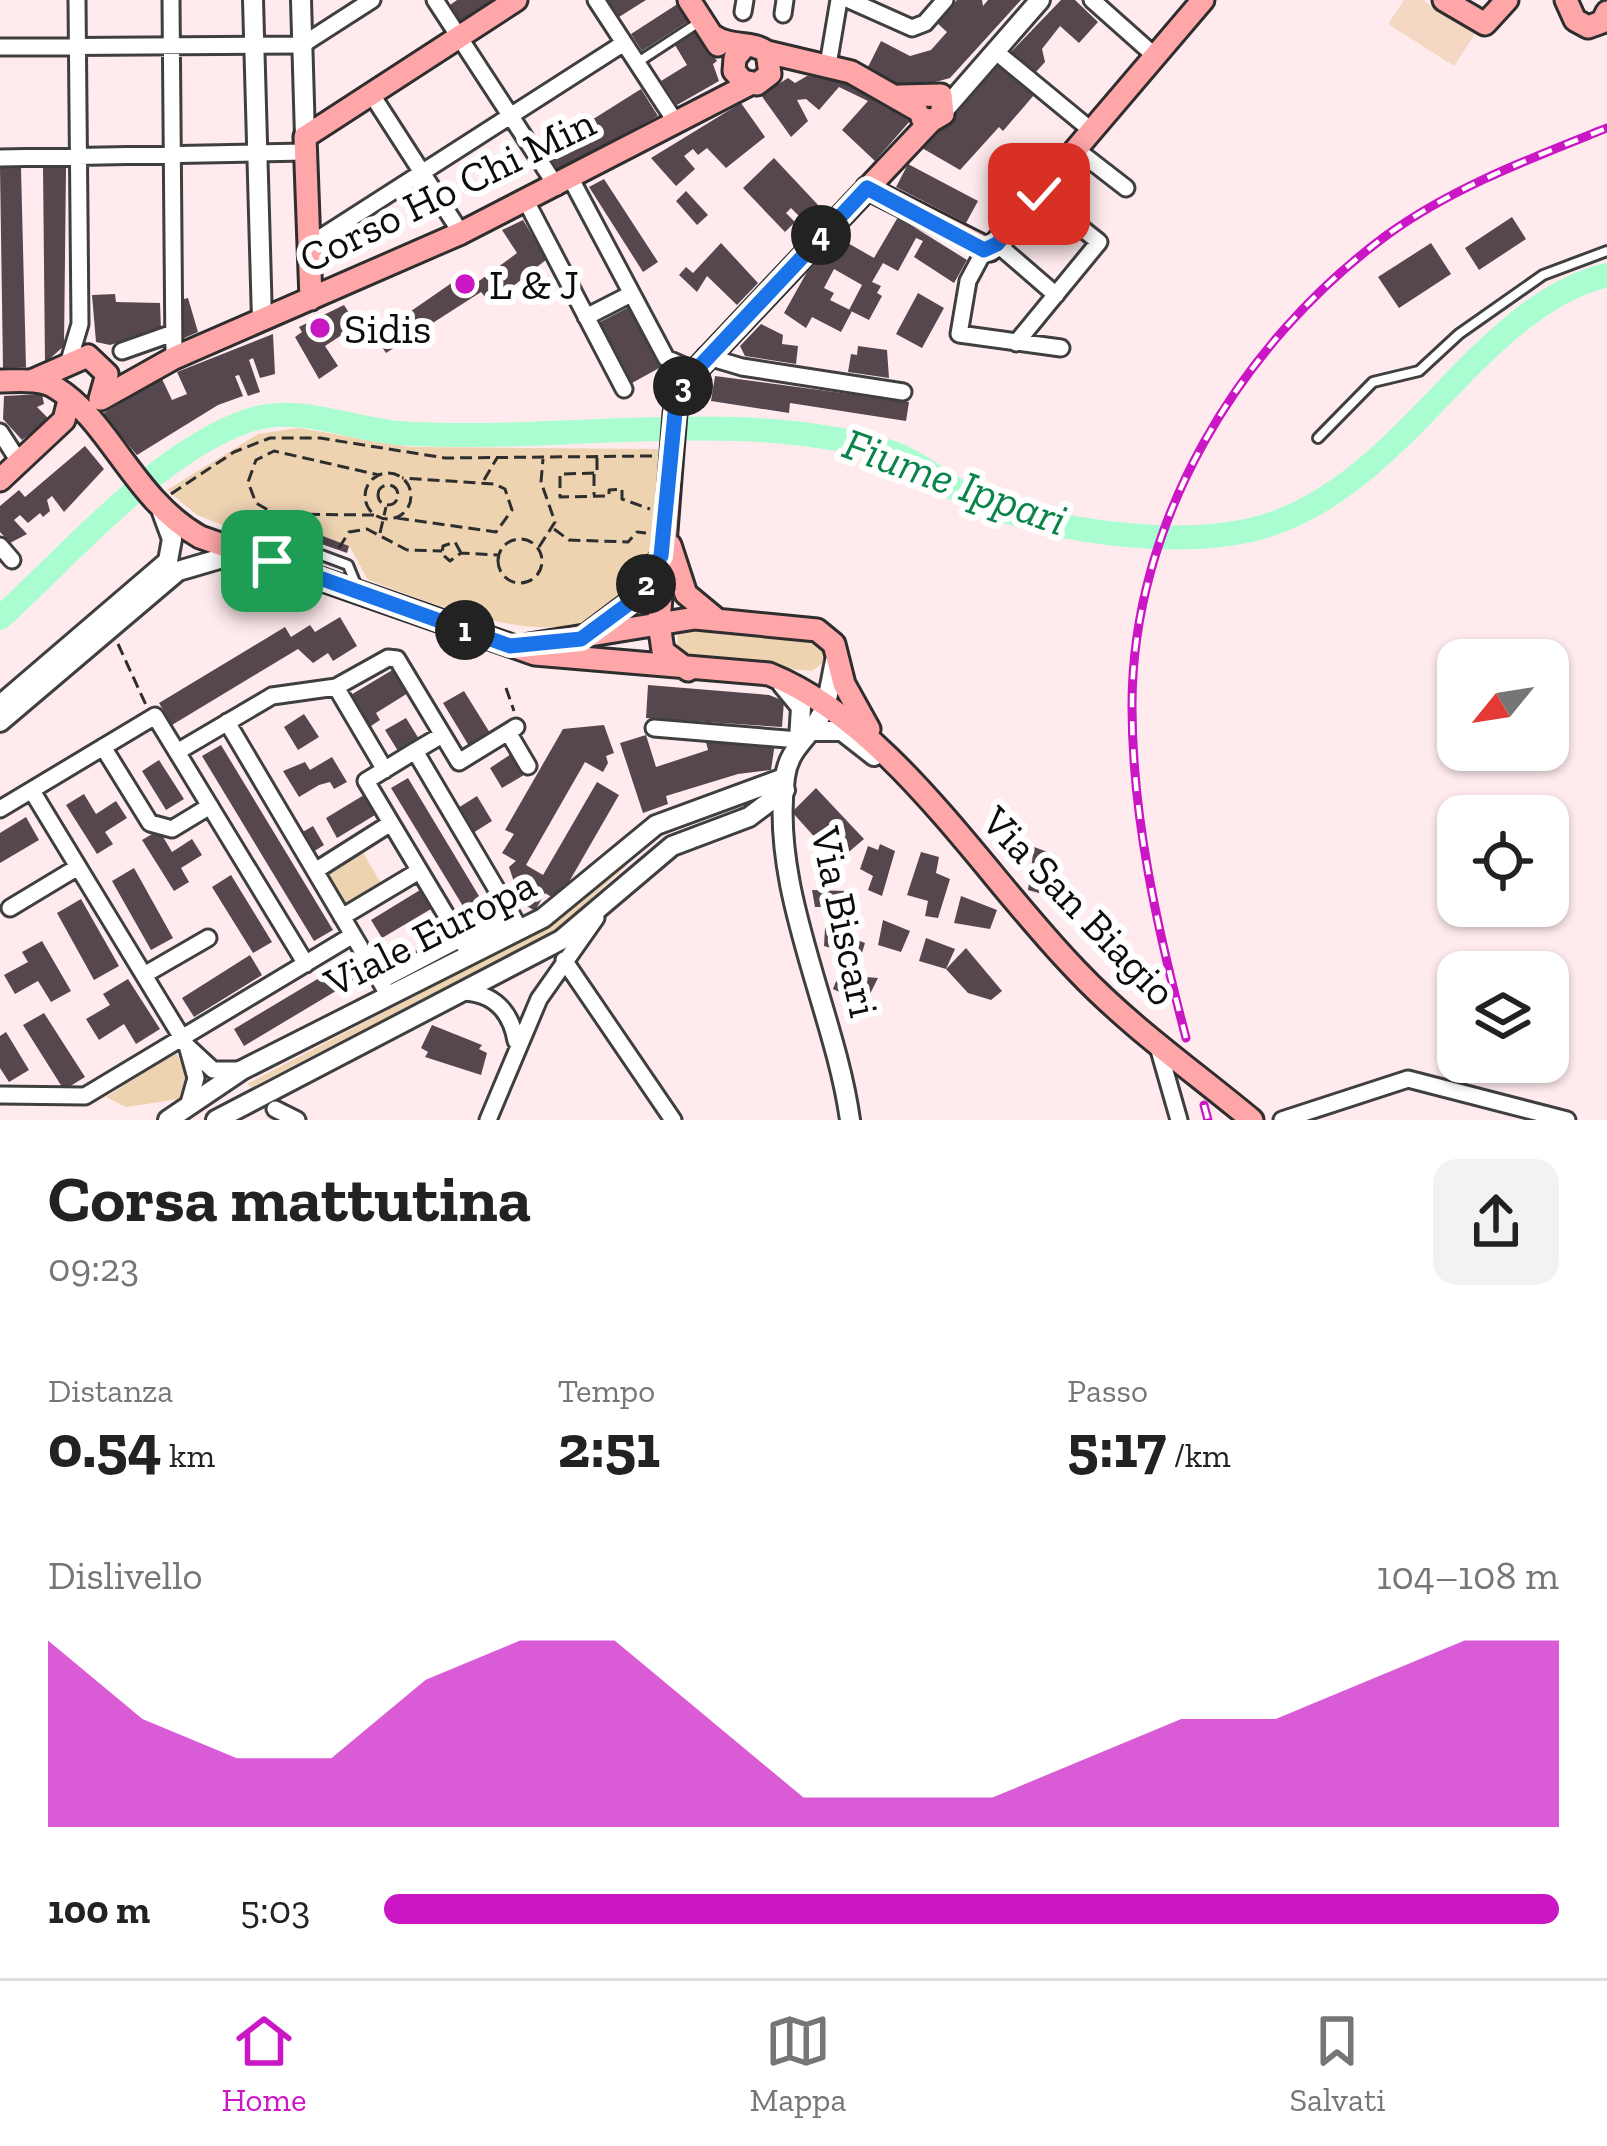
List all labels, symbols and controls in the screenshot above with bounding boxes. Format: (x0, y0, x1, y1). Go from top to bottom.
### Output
street label: Corso Ho Chi Min (291, 96, 603, 284)
pin (988, 143, 1090, 245)
icon: check (1006, 161, 1072, 227)
pin: 4 (791, 205, 851, 265)
text: 4 (812, 215, 830, 254)
place label: L & J (489, 259, 579, 310)
marker: L & J (452, 271, 478, 297)
place label: Sidis (344, 303, 431, 354)
marker: Sidis (307, 315, 333, 341)
pin: 3 (653, 356, 713, 416)
text: 3 (674, 366, 692, 405)
water label: Fiume Ippari (836, 417, 1074, 547)
pin (221, 510, 323, 612)
icon: arrive (239, 528, 305, 594)
pin: 2 (616, 554, 676, 614)
text: 2 (637, 564, 655, 603)
pin: 1 (435, 600, 495, 660)
text: 1 (458, 610, 472, 649)
north arrow (1437, 639, 1569, 771)
map controls (1437, 639, 1569, 1083)
street label: Via San Biagio (970, 795, 1187, 1016)
button: locate (1437, 795, 1569, 927)
street label: Via Biscari (800, 822, 890, 1021)
street label: Viale Europa (315, 858, 544, 1008)
button: layers (1437, 951, 1569, 1083)
text: Corsa mattutina (48, 1159, 531, 1238)
button: share (1433, 1159, 1559, 1285)
text: 09:23 (48, 1244, 139, 1291)
text: Distanza (48, 1371, 173, 1410)
text: Tempo (558, 1371, 655, 1410)
text: Passo (1067, 1371, 1148, 1410)
text: 0.54 (48, 1410, 162, 1482)
text: 2:51 (558, 1410, 660, 1482)
text: 5:17 (1067, 1410, 1166, 1482)
text: km (162, 1436, 215, 1475)
text: /km (1166, 1436, 1231, 1475)
text: Dislivello (48, 1552, 203, 1599)
text: 104–108 m (1376, 1552, 1559, 1599)
text: 100 m (48, 1886, 150, 1933)
text: 5:03 (240, 1886, 310, 1933)
tab: Home (221, 2008, 307, 2119)
tab: Mappa (749, 2008, 846, 2119)
tab: Salvati (1289, 2008, 1386, 2119)

